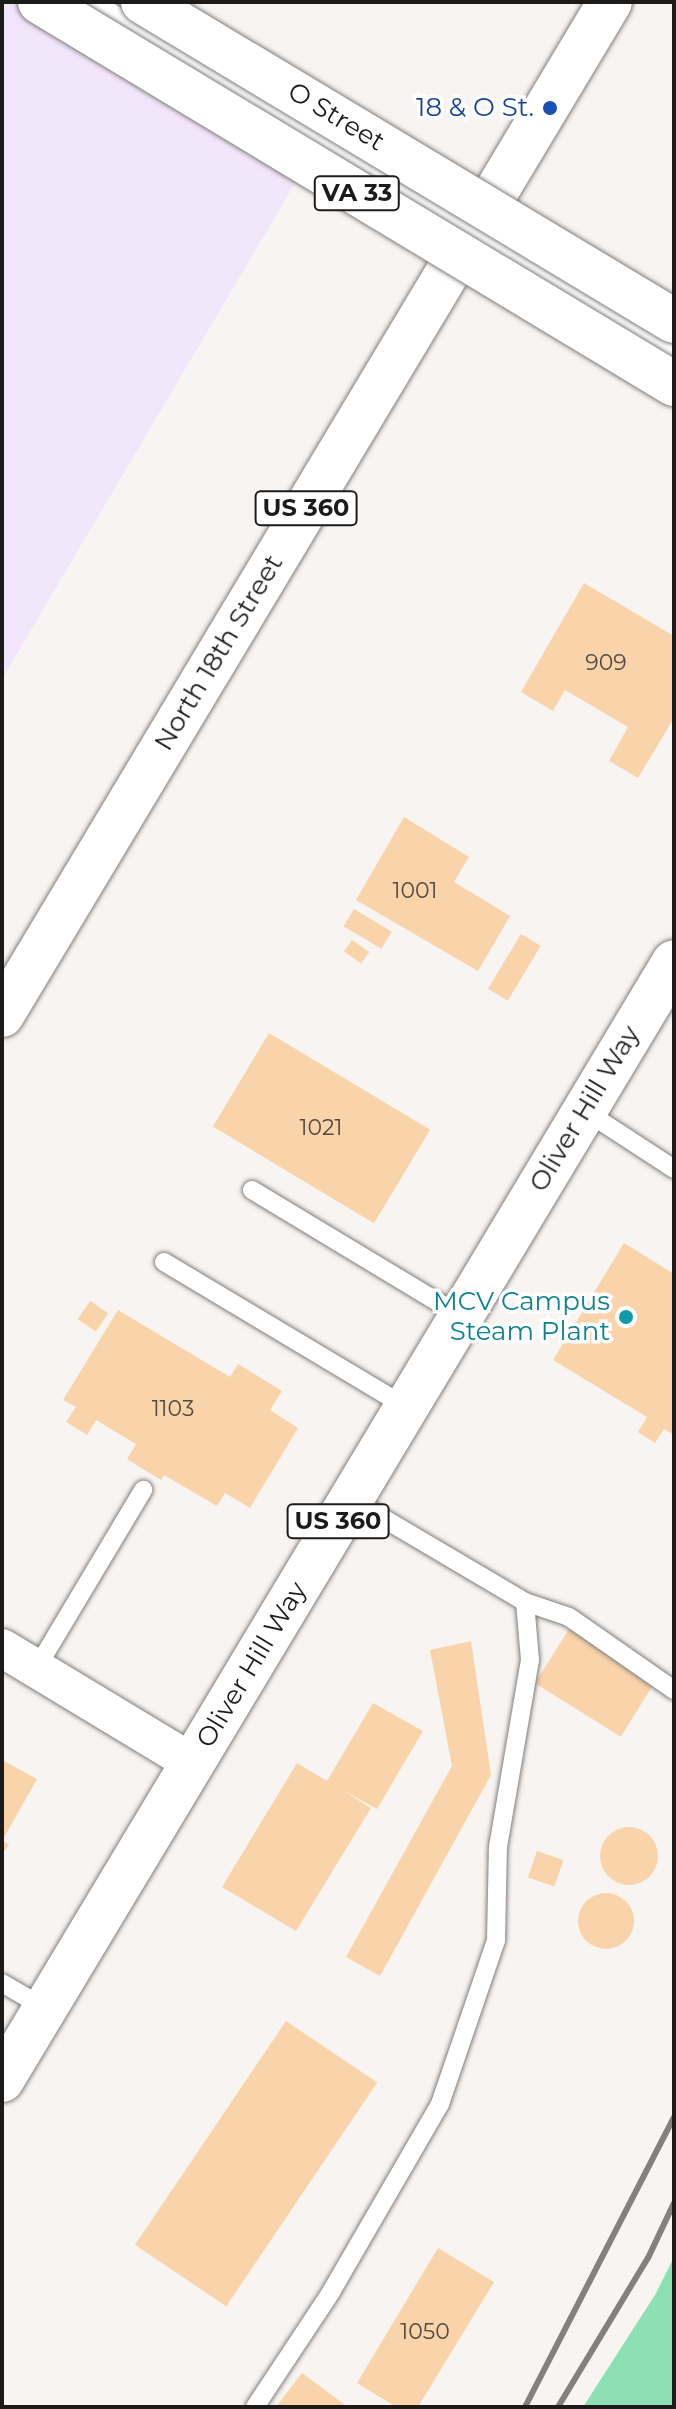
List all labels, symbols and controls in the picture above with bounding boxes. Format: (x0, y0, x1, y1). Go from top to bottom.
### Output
street label: O Street (282, 76, 390, 158)
place label: 18 & O St. (416, 92, 534, 124)
marker: 18 & O St. (541, 99, 559, 117)
road number: VA 33 (313, 173, 401, 213)
road number: US 360 (254, 488, 358, 528)
street label: North 18th Street (148, 550, 290, 756)
house number: 909 (585, 650, 627, 676)
house number: 1001 (392, 878, 438, 904)
street label: Oliver Hill Way (523, 1020, 647, 1198)
house number: 1021 (300, 1115, 342, 1141)
place label: MCV Campus Steam Plant (433, 1286, 610, 1348)
marker: MCV Campus Steam Plant (617, 1308, 635, 1326)
house number: 1103 (152, 1396, 194, 1422)
road number: US 360 (286, 1501, 390, 1541)
street label: Oliver Hill Way (190, 1576, 314, 1754)
house number: 1050 (400, 2319, 450, 2345)

